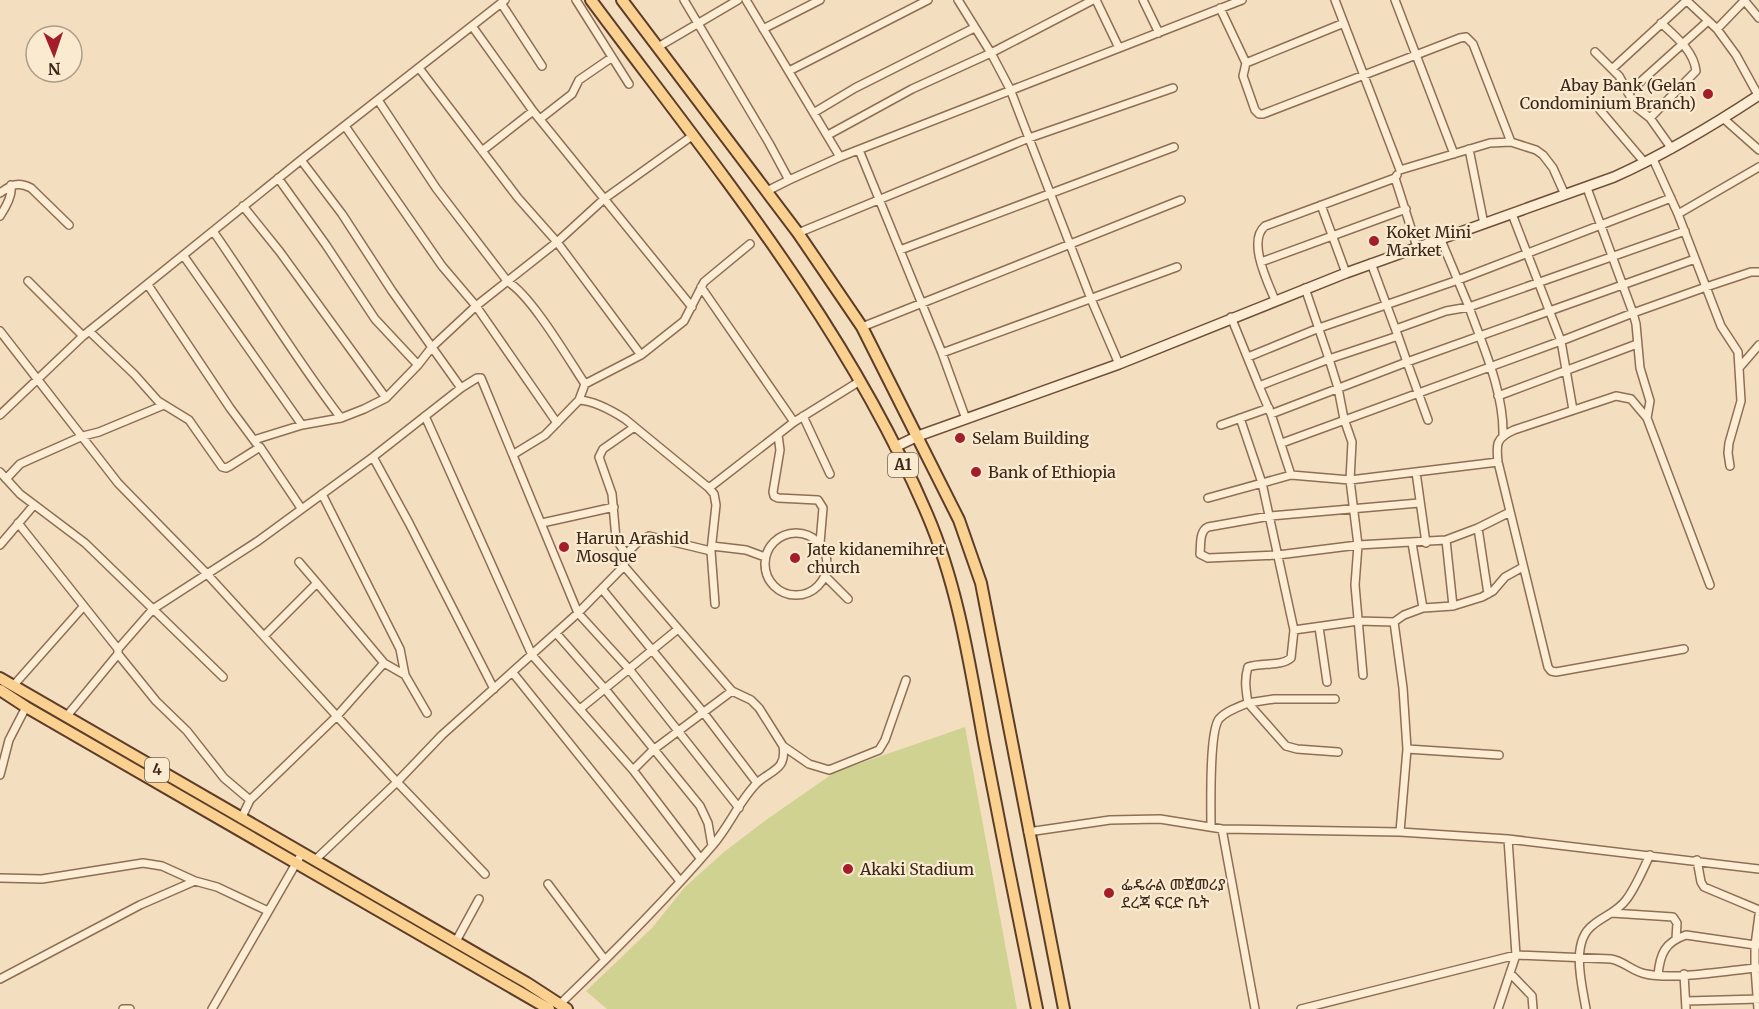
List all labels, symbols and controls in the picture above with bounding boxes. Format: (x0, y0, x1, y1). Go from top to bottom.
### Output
north arrow (24, 24, 84, 84)
text: N (47, 59, 61, 79)
place label: Abay Bank (Gelan Condominium Branch) (1520, 75, 1696, 113)
marker: Abay Bank (Gelan Condominium Branch) (1701, 87, 1715, 101)
place label: Koket Mini Market (1386, 222, 1471, 260)
marker: Koket Mini Market (1367, 234, 1381, 248)
place label: Selam Building (972, 428, 1089, 448)
marker: Selam Building (953, 431, 967, 445)
road number: A1 (888, 453, 918, 477)
place label: Bank of Ethiopia (988, 462, 1116, 482)
marker: Bank of Ethiopia (969, 465, 983, 479)
place label: Harun Arashid Mosque (576, 528, 689, 566)
place label: Jate kidanemihret church (806, 539, 945, 577)
marker: Harun Arashid Mosque (557, 540, 571, 554)
marker: Jate kidanemihret church (788, 551, 802, 565)
road number: 4 (145, 758, 169, 782)
place label: Akaki Stadium (859, 859, 974, 879)
marker: Akaki Stadium (841, 862, 855, 876)
place label: ፌዴራል መጀመሪያ ደረጃ ፍርድ ቤት (1121, 874, 1226, 912)
marker: ፌዴራል መጀመሪያ ደረጃ ፍርድ ቤት (1102, 886, 1116, 900)

